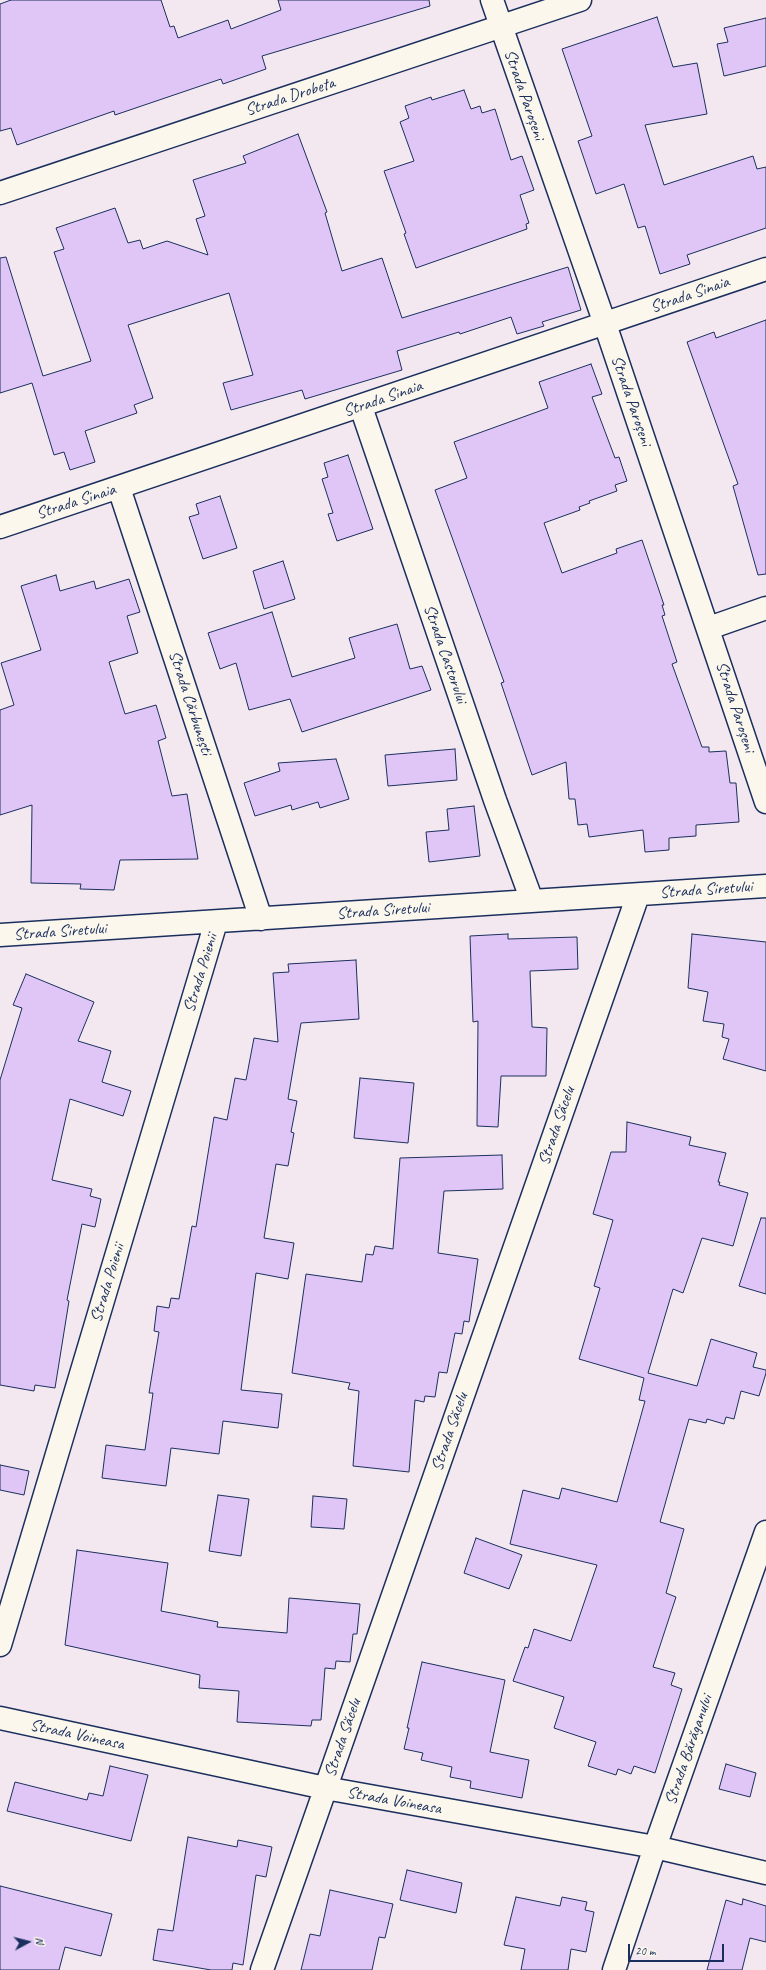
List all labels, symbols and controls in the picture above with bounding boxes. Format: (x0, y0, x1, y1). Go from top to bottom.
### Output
street label: Strada Paroșeni (499, 47, 549, 143)
street label: Strada Drobeta (243, 73, 337, 121)
street label: Strada Sinaia (648, 272, 732, 318)
street label: Strada Paroșeni (606, 353, 656, 449)
street label: Strada Sinaia (341, 376, 425, 422)
street label: Strada Sinaia (34, 480, 118, 524)
street label: Strada Castorului (419, 602, 471, 706)
street label: Strada Cărbunești (164, 648, 216, 758)
street label: Strada Paroșeni (711, 659, 759, 755)
street label: Strada Siretului (659, 877, 753, 903)
street label: Strada Siretului (336, 898, 430, 924)
street label: Strada Siretului (13, 919, 107, 945)
street label: Strada Poienii (179, 931, 223, 1015)
street label: Strada Săcelu (534, 1084, 580, 1168)
street label: Strada Poienii (86, 1241, 130, 1325)
street label: Strada Săcelu (427, 1390, 473, 1474)
street label: Strada Bărăganului (661, 1692, 717, 1808)
street label: Strada Săcelu (320, 1696, 366, 1780)
street label: Strada Voineasa (28, 1715, 126, 1755)
street label: Strada Voineasa (345, 1783, 443, 1819)
north arrow (8, 1922, 48, 1962)
text: N (33, 1936, 47, 1945)
scale bar (630, 1936, 726, 1962)
text: 20 m (635, 1943, 655, 1959)

